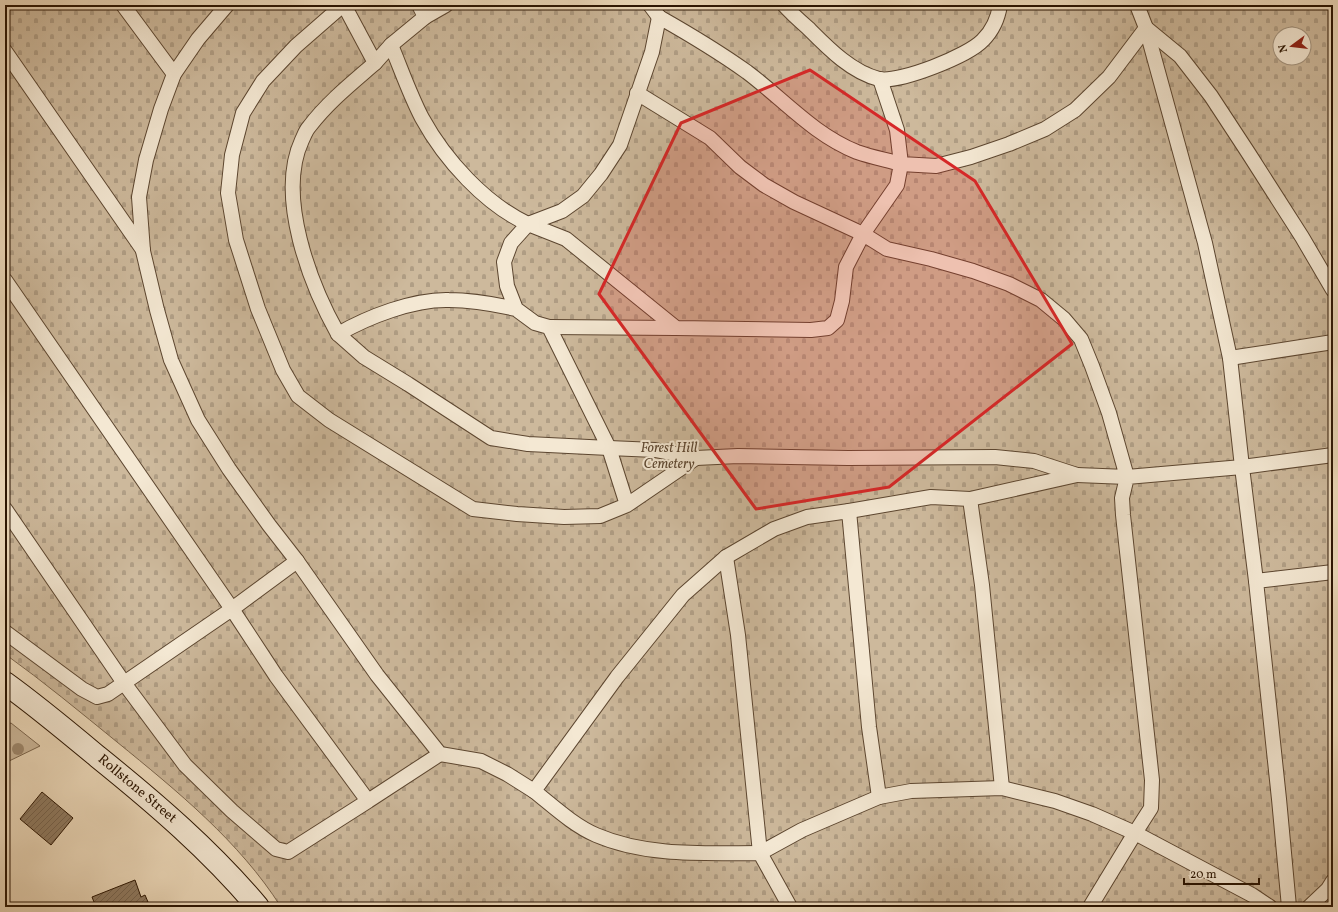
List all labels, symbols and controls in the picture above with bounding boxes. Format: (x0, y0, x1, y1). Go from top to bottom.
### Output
north arrow (1272, 26, 1312, 66)
text: N (1276, 42, 1292, 54)
park label: Forest Hill Cemetery (640, 439, 698, 474)
street label: Rollstone Street (93, 750, 181, 828)
scale bar (1184, 860, 1259, 886)
text: 20 m (1190, 867, 1217, 883)

